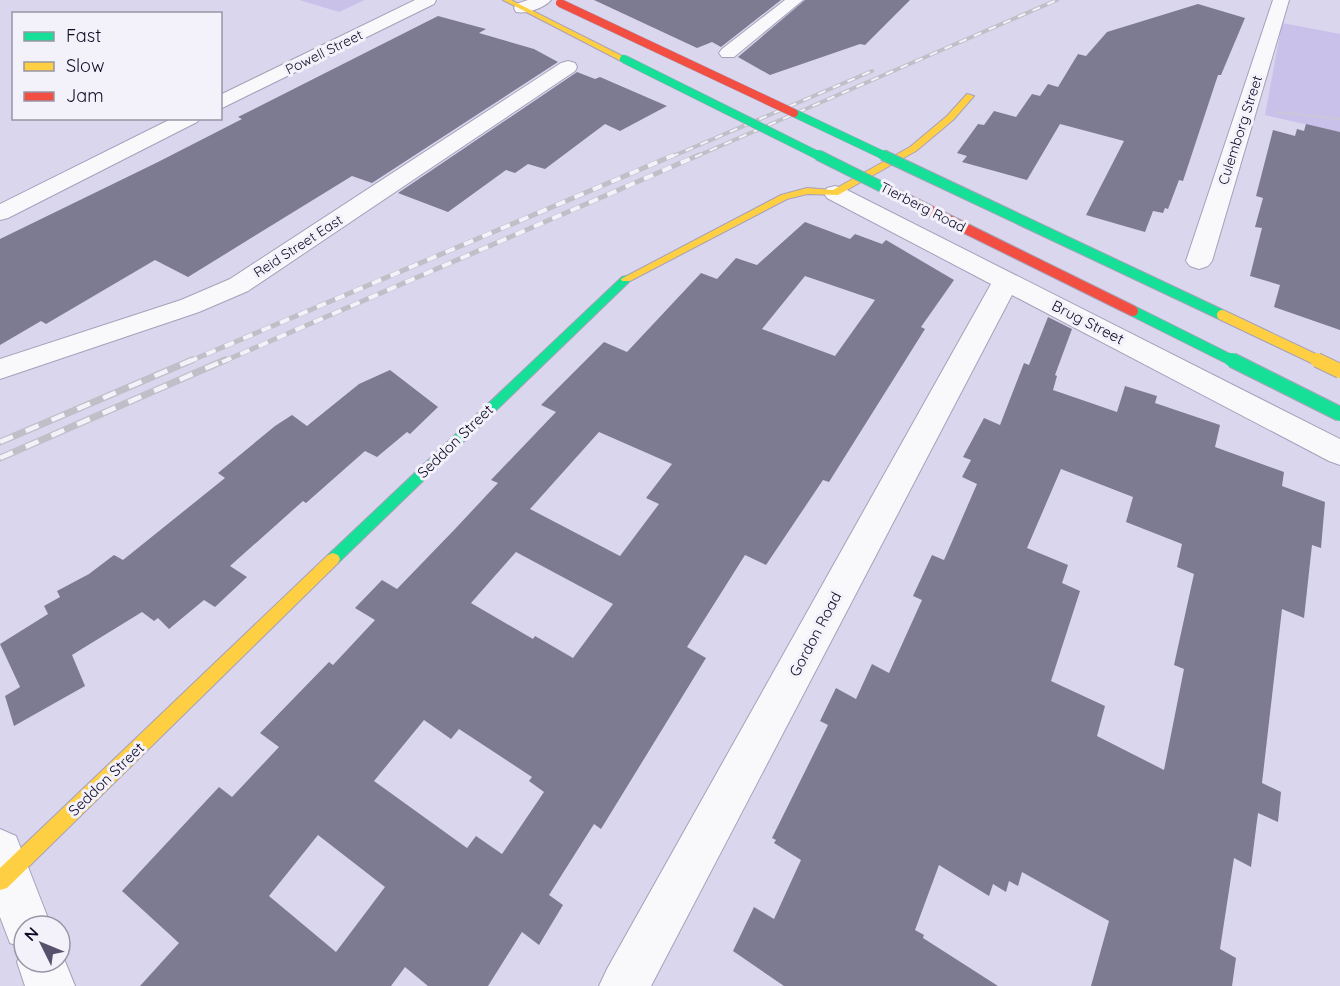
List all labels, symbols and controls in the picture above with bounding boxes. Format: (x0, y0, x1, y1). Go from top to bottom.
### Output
legend (12, 12, 222, 120)
text: Fast (66, 24, 101, 47)
street label: Powell Street (282, 25, 366, 78)
text: Slow (66, 54, 104, 77)
street label: Culemborg Street (1214, 73, 1266, 187)
text: Jam (66, 84, 104, 107)
street label: Tierberg Road (877, 178, 969, 236)
street label: Reid Street East (250, 210, 346, 281)
street label: Brug Street (1049, 296, 1127, 348)
street label: Seddon Street (413, 400, 497, 482)
street label: Gordon Road (785, 588, 845, 680)
street label: Seddon Street (64, 738, 148, 820)
north arrow (12, 914, 72, 974)
text: N (20, 923, 42, 945)

